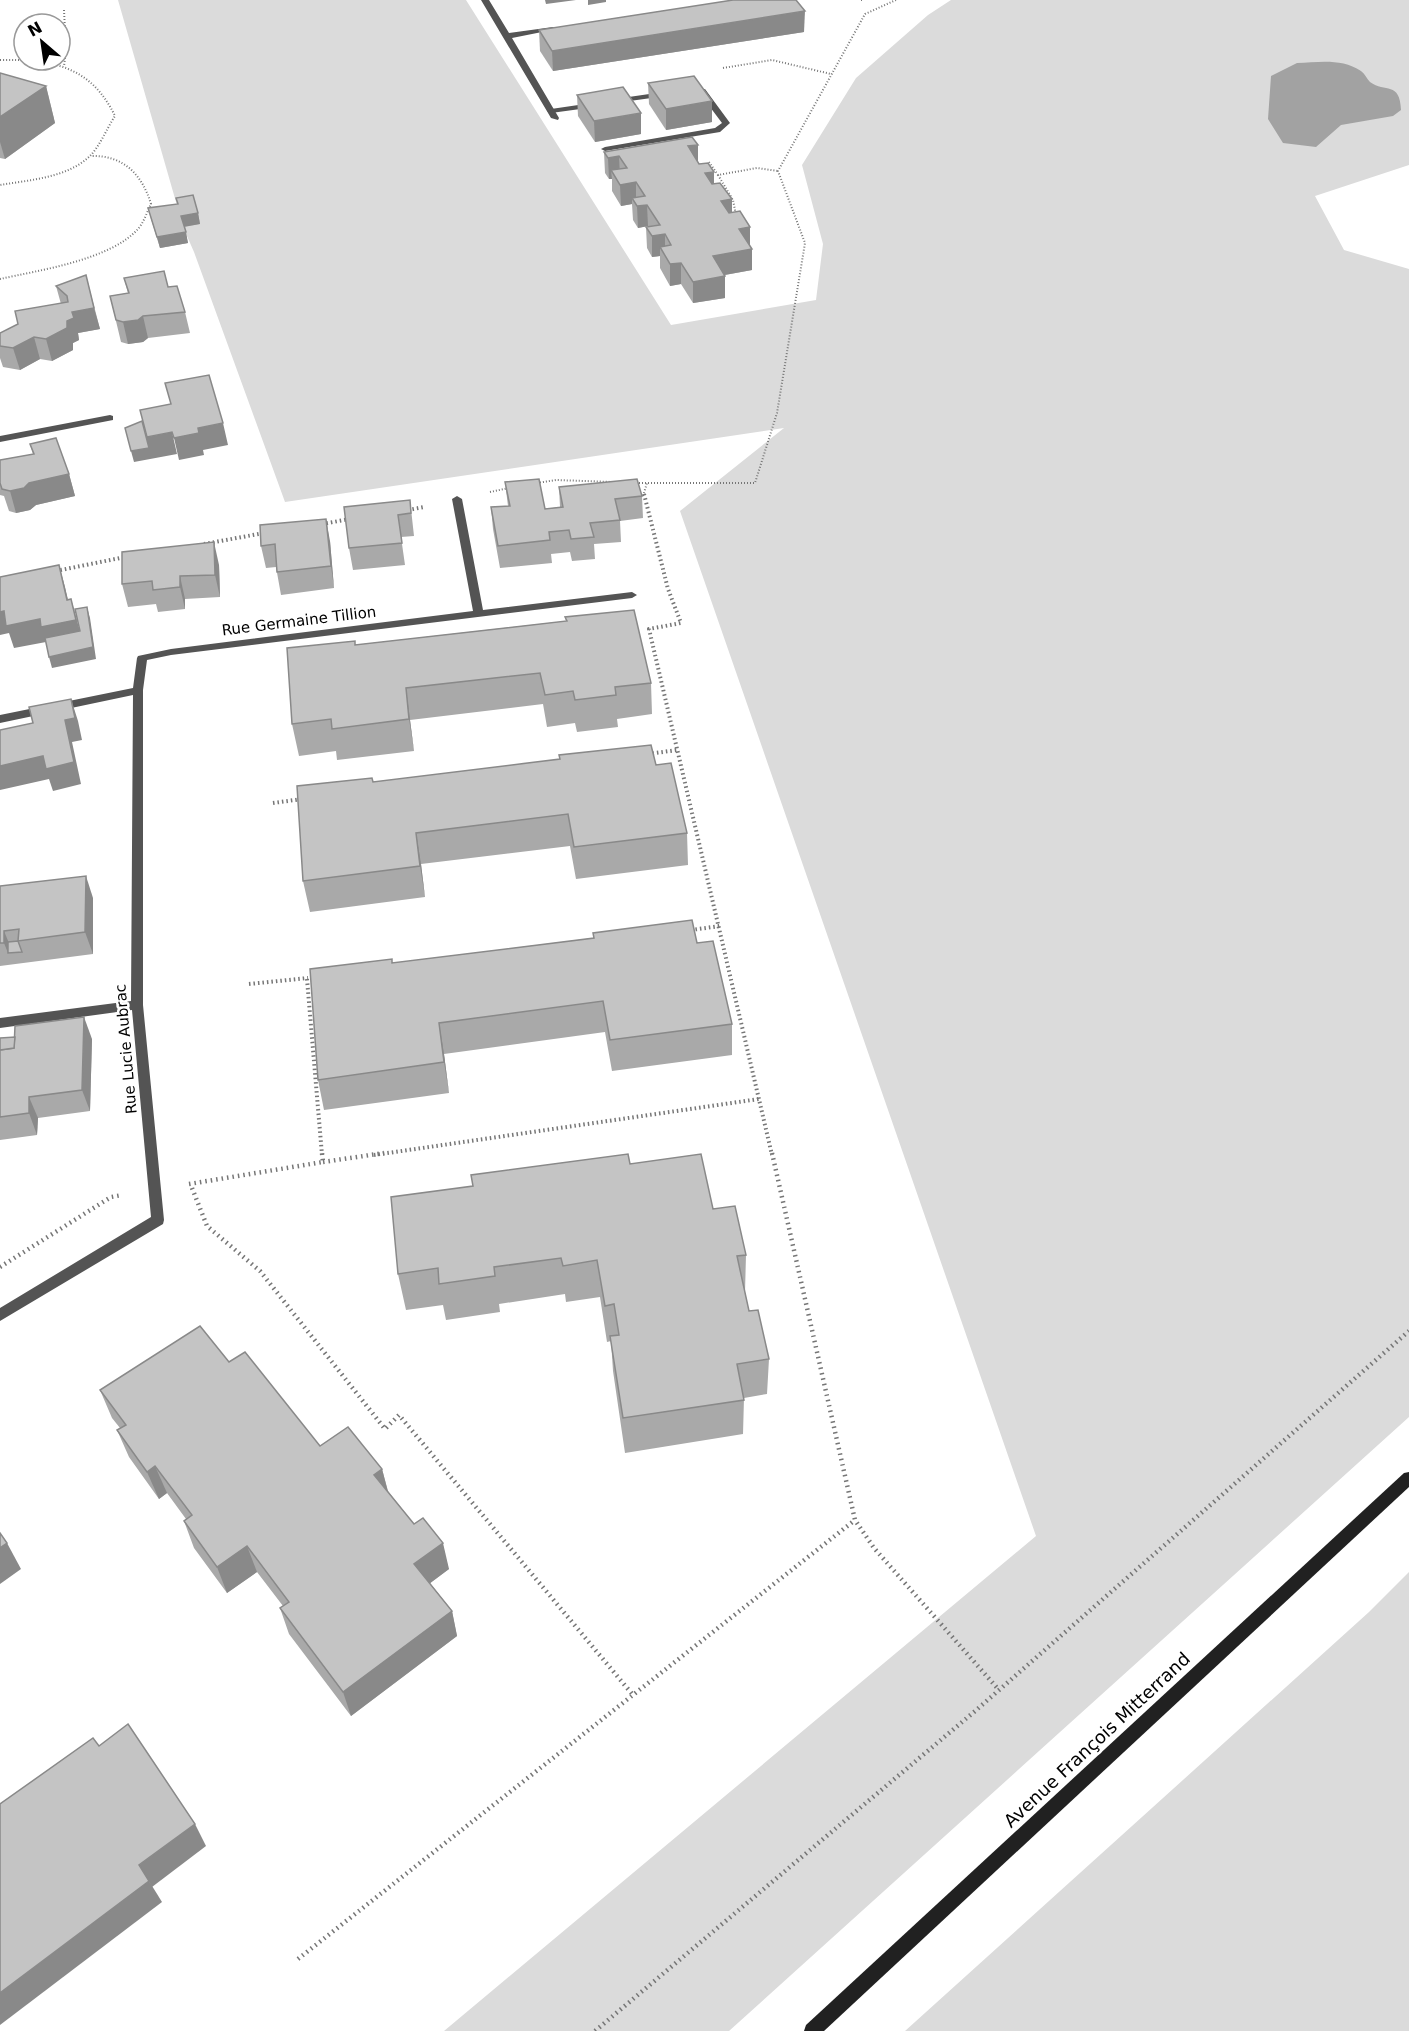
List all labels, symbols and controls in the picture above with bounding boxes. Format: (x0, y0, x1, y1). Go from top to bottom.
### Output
north arrow (12, 12, 72, 72)
text: N (25, 18, 45, 41)
street label: Rue Germaine Tillion (221, 603, 377, 639)
street label: Rue Lucie Aubrac (111, 983, 141, 1115)
street label: Avenue François Mitterrand (999, 1648, 1194, 1831)

